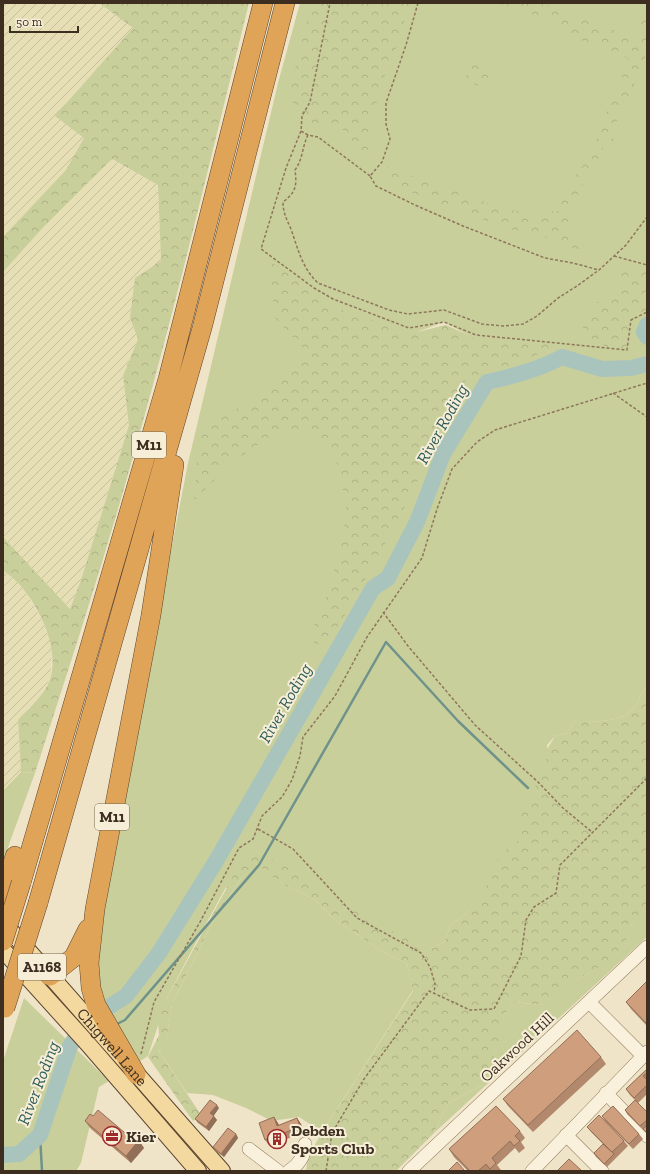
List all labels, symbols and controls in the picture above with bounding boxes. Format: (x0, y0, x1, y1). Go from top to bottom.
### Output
scale bar (10, 8, 78, 34)
text: 50 m (16, 15, 43, 29)
water label: River Roding (412, 380, 472, 467)
road number: M11 (132, 432, 166, 458)
water label: River Roding (254, 660, 316, 746)
road number: M11 (95, 804, 129, 830)
road number: A1168 (18, 954, 66, 980)
street label: Chigwell Lane (73, 1004, 152, 1090)
street label: Oakwood Hill (476, 1008, 558, 1086)
water label: River Roding (13, 1038, 63, 1128)
place label: Debden Sports Club (291, 1121, 374, 1158)
office icon: Kier (101, 1125, 123, 1147)
place label: Kier (126, 1127, 156, 1146)
building icon: Debden Sports Club (266, 1128, 288, 1150)

